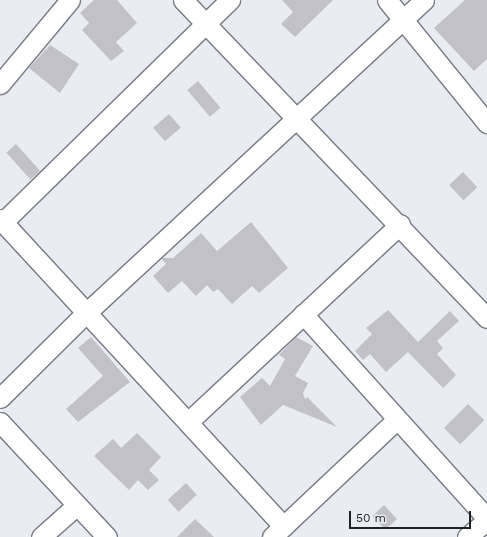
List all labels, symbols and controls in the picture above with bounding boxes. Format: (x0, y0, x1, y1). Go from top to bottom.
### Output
scale bar (351, 503, 473, 529)
text: 50 m (356, 511, 386, 525)

